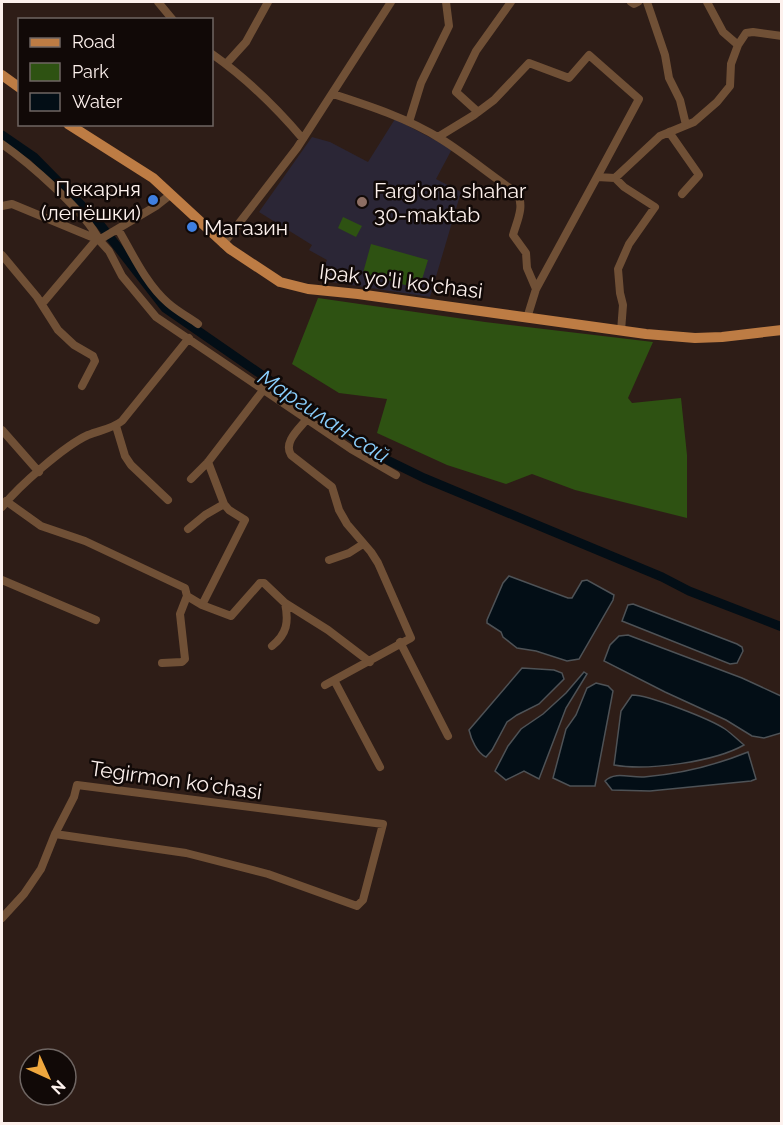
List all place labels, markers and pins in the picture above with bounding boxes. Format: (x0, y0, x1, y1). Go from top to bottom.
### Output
place label: Пекарня (лепёшки) (41, 176, 141, 225)
place label: Farg'ona shahar 30-maktab (374, 178, 527, 227)
marker: Пекарня (лепёшки) (146, 193, 160, 207)
marker: Farg'ona shahar 30-maktab (355, 195, 369, 209)
place label: Магазин (204, 215, 288, 240)
marker: Магазин (185, 220, 199, 234)

